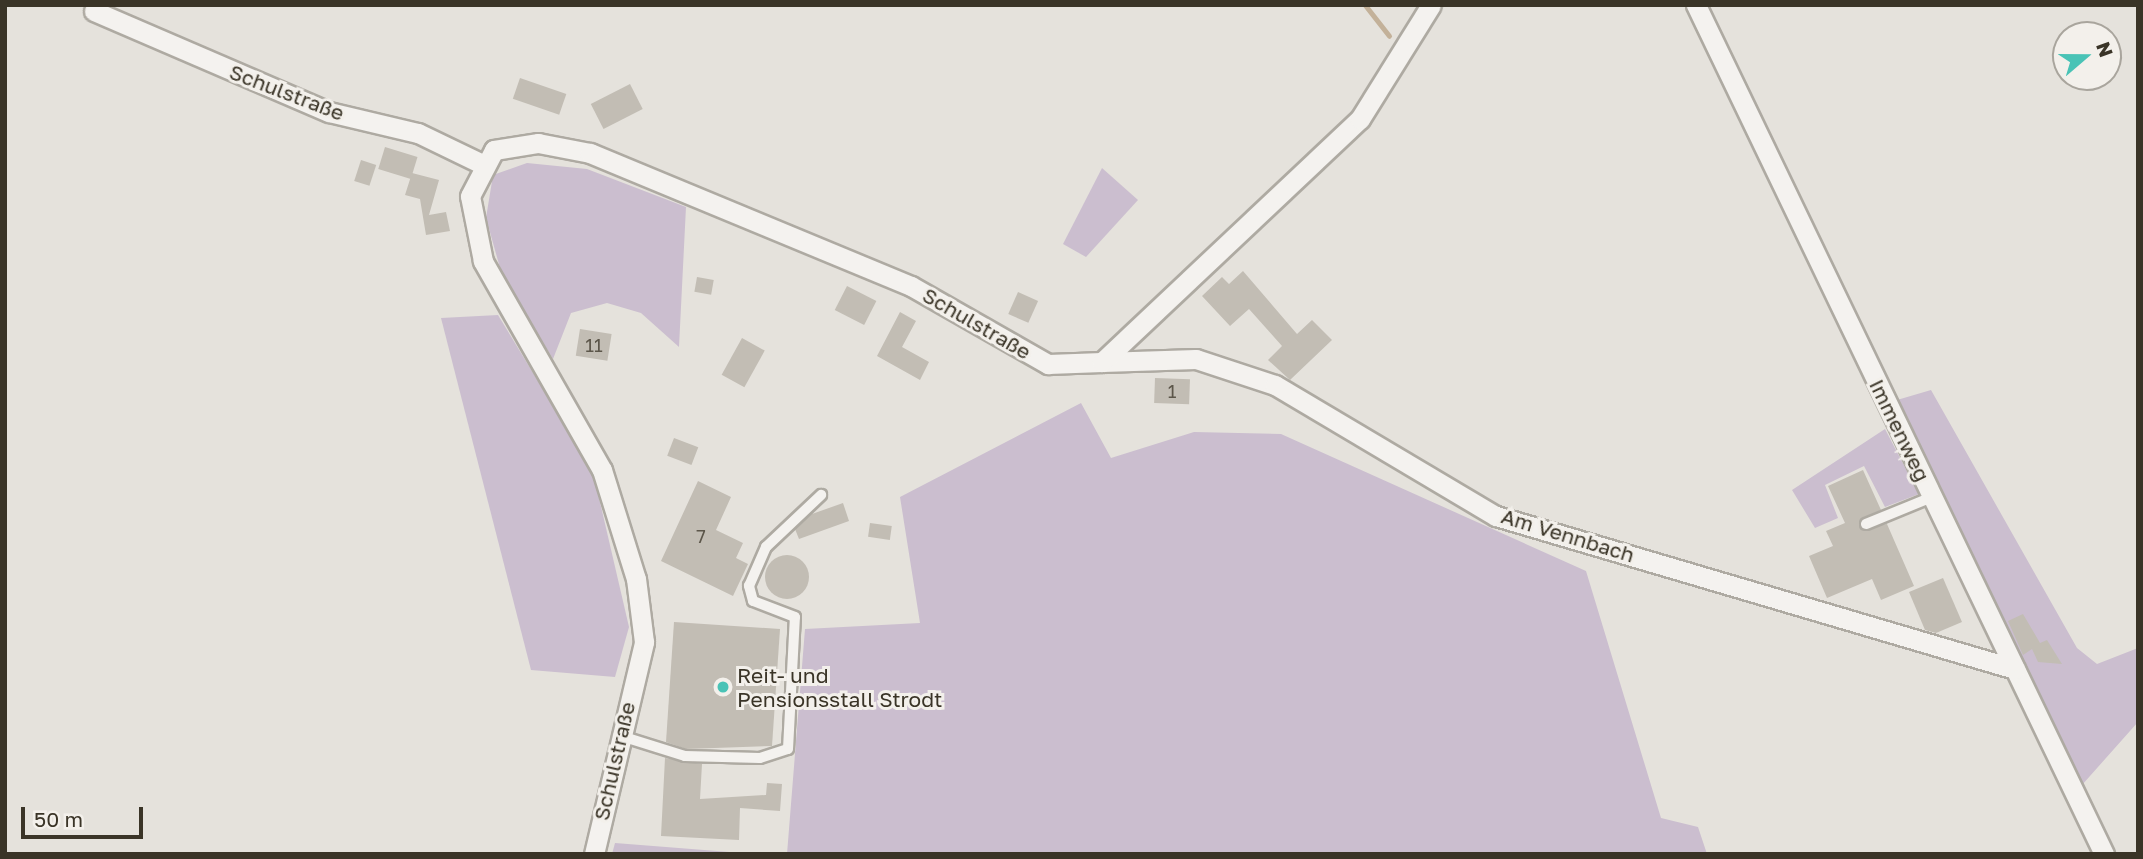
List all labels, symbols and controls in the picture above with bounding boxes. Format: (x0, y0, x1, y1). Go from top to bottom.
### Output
north arrow (2052, 21, 2122, 91)
text: N (2092, 39, 2119, 60)
street label: Schulstraße (226, 59, 348, 125)
street label: Schulstraße (918, 282, 1036, 364)
house number: 11 (585, 334, 603, 356)
street label: Immenweg (1864, 375, 1936, 485)
house number: 1 (1168, 380, 1176, 402)
street label: Am Vennbach (1498, 503, 1638, 567)
house number: 7 (696, 525, 706, 547)
place label: Reit- und Pensionsstall Strodt (737, 662, 942, 712)
marker: Reit- und Pensionsstall Strodt (715, 679, 731, 695)
street label: Schulstraße (588, 699, 640, 823)
scale bar (24, 792, 147, 836)
text: 50 m (34, 806, 83, 832)

